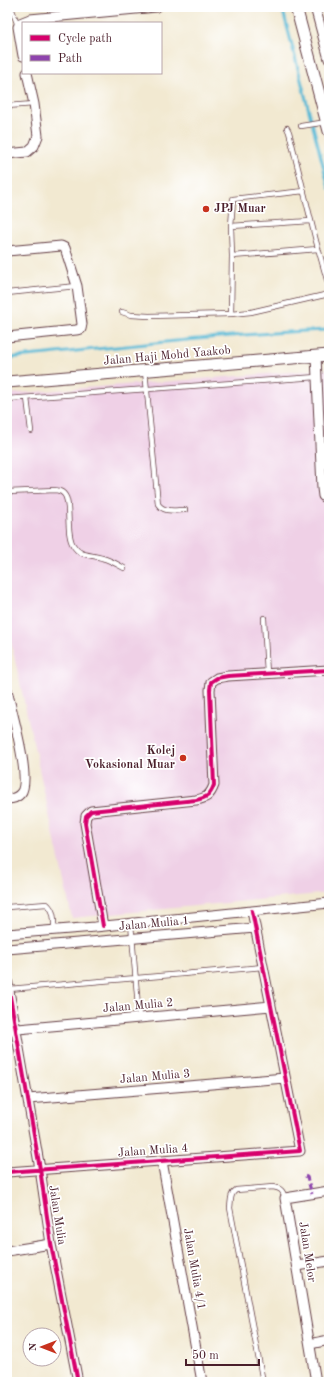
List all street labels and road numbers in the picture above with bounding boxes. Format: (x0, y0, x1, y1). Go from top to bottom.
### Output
street label: Jalan Haji Mohd Yaakob (103, 344, 231, 368)
street label: Jalan Mulia 1 (118, 915, 190, 933)
street label: Jalan Mulia 2 (102, 997, 174, 1015)
street label: Jalan Mulia 3 (119, 1068, 191, 1086)
street label: Jalan Mulia 4 (117, 1143, 189, 1159)
street label: Jalan Mulia (46, 1184, 68, 1246)
street label: Jalan Melor (296, 1221, 318, 1283)
street label: Jalan Mulia 4/1 (181, 1227, 207, 1311)

